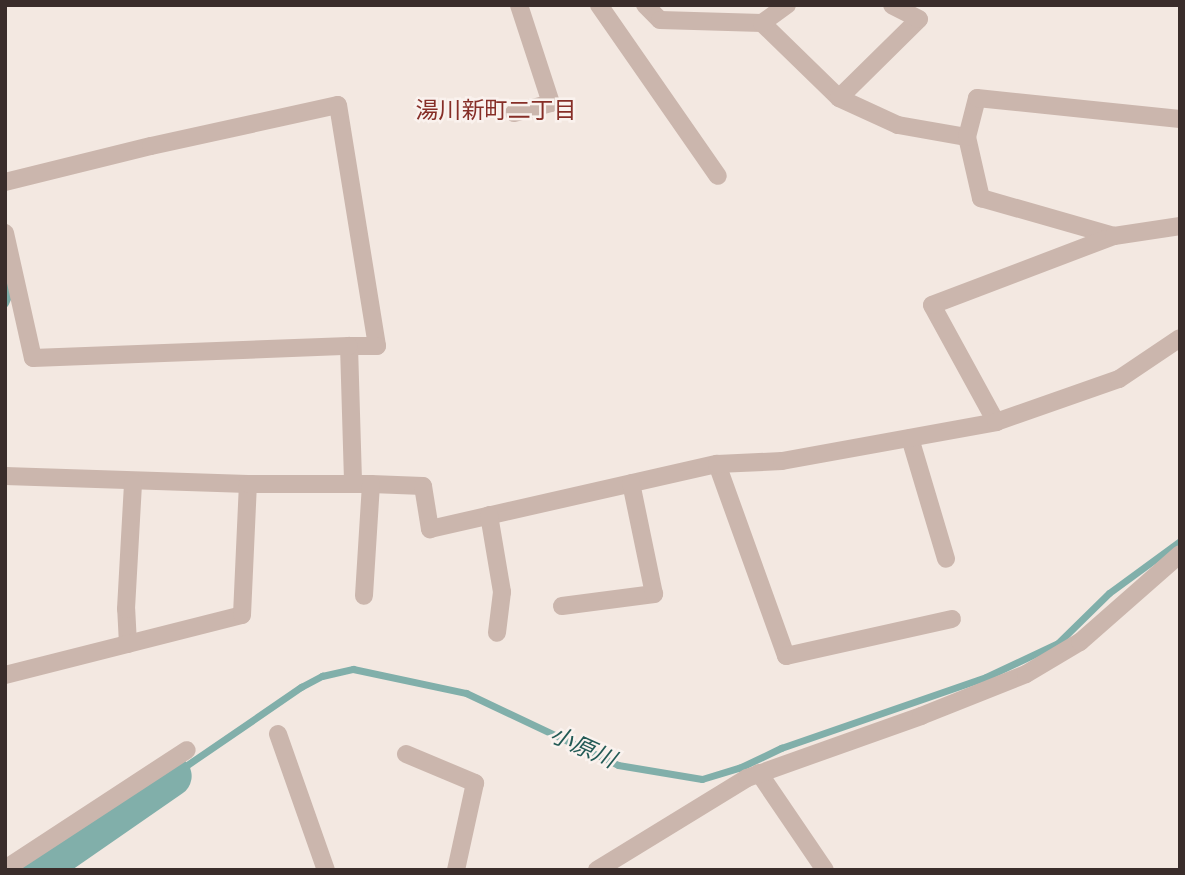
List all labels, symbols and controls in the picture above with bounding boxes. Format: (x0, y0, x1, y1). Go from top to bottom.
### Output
district label: 湯川新町二丁目 (416, 96, 576, 124)
water label: 小原川 (546, 720, 620, 774)

